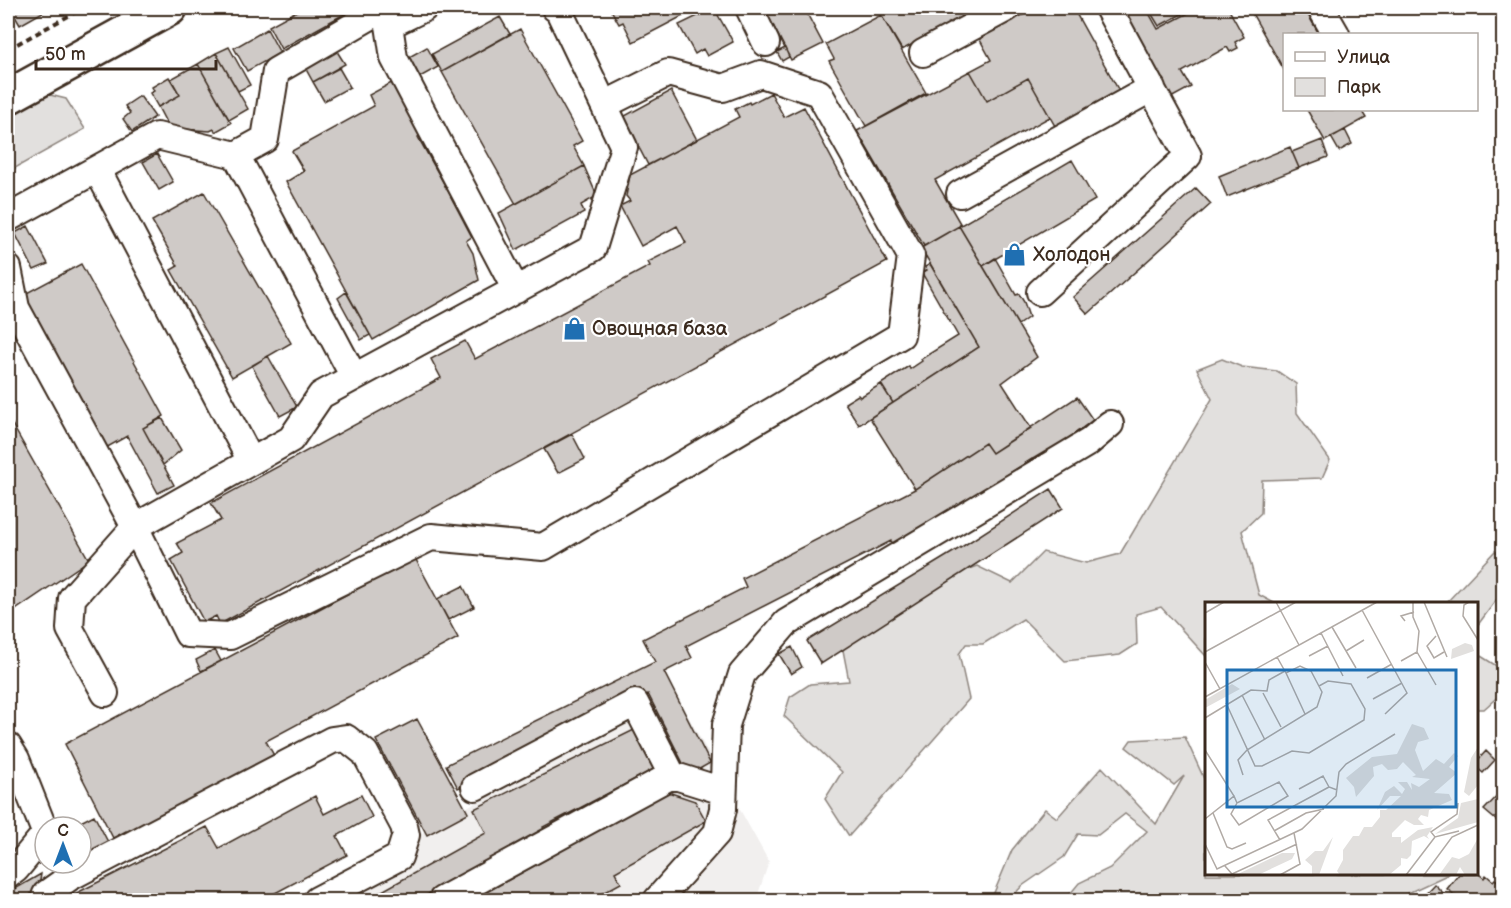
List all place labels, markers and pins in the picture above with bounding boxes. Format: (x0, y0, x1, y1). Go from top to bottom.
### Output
shop icon: Холодон (1002, 242, 1028, 268)
place label: Холодон (1033, 243, 1111, 267)
shop icon: Овощная база (561, 316, 587, 342)
place label: Овощная база (592, 317, 728, 341)

